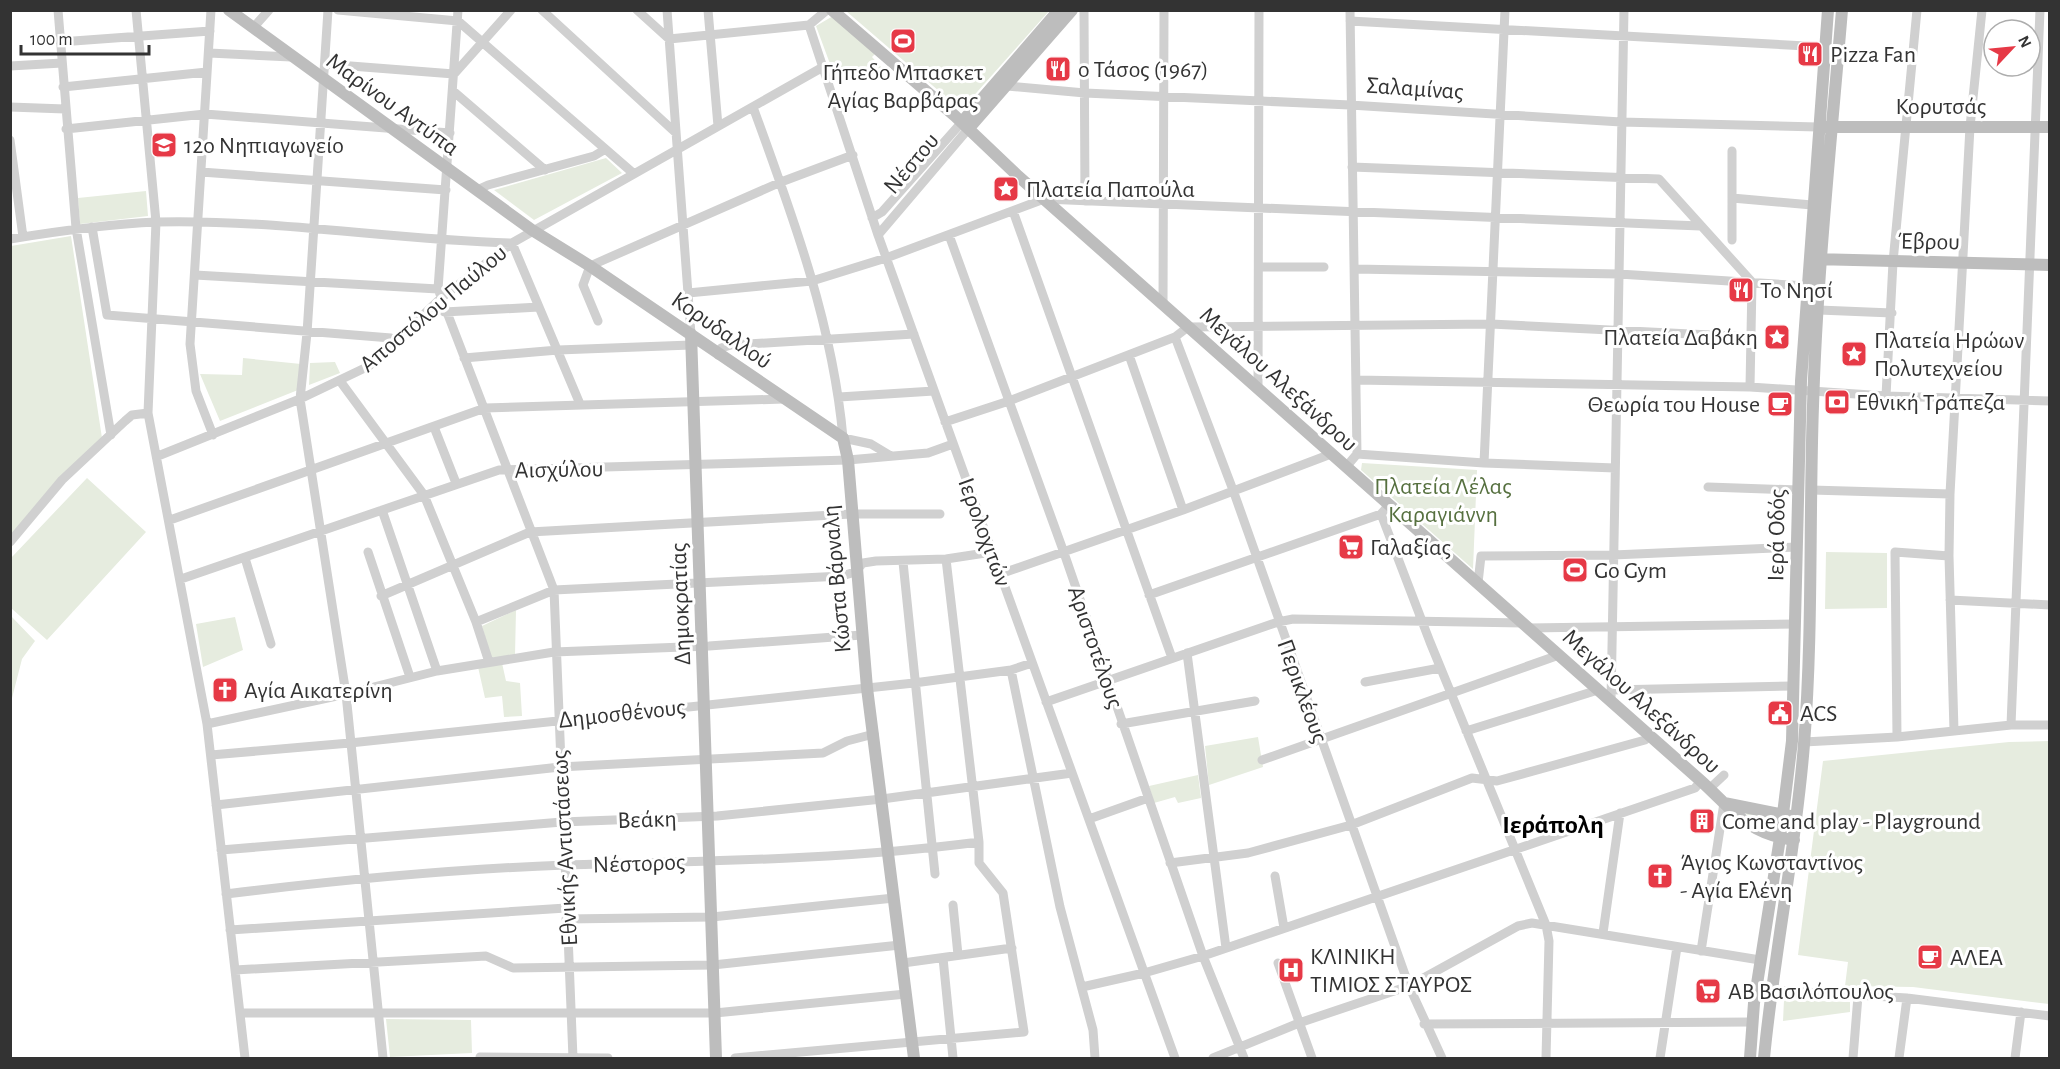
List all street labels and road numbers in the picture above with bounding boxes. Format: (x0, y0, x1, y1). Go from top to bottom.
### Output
street label: Μαρίνου Αντύπα (322, 49, 463, 161)
street label: Σαλαμίνας (1365, 74, 1464, 104)
street label: Κορυτσάς (1896, 95, 1986, 119)
street label: Νέστου (880, 129, 944, 199)
street label: Έβρου (1898, 229, 1960, 255)
street label: Αποστόλου Παύλου (356, 240, 512, 377)
street label: Κορυδαλλού (667, 288, 776, 374)
street label: Μεγάλου Αλεξάνδρου (1195, 303, 1362, 457)
street label: Αισχύλου (514, 457, 604, 483)
street label: Ιερολοχιτών (953, 475, 1015, 590)
street label: Ιερά Οδός (1764, 488, 1790, 582)
street label: Κώστα Βάρναλη (819, 504, 855, 654)
street label: Δημοκρατίας (667, 542, 695, 666)
street label: Αριστοτέλους (1063, 583, 1127, 712)
street label: Μεγάλου Αλεξάνδρου (1558, 625, 1725, 779)
street label: Περικλέους (1272, 636, 1332, 746)
street label: Δημοσθένους (557, 695, 687, 733)
street label: Εθνικής Αντιστάσεως (548, 749, 582, 947)
street label: Βεάκη (617, 807, 677, 833)
street label: Νέστορος (592, 850, 686, 878)

